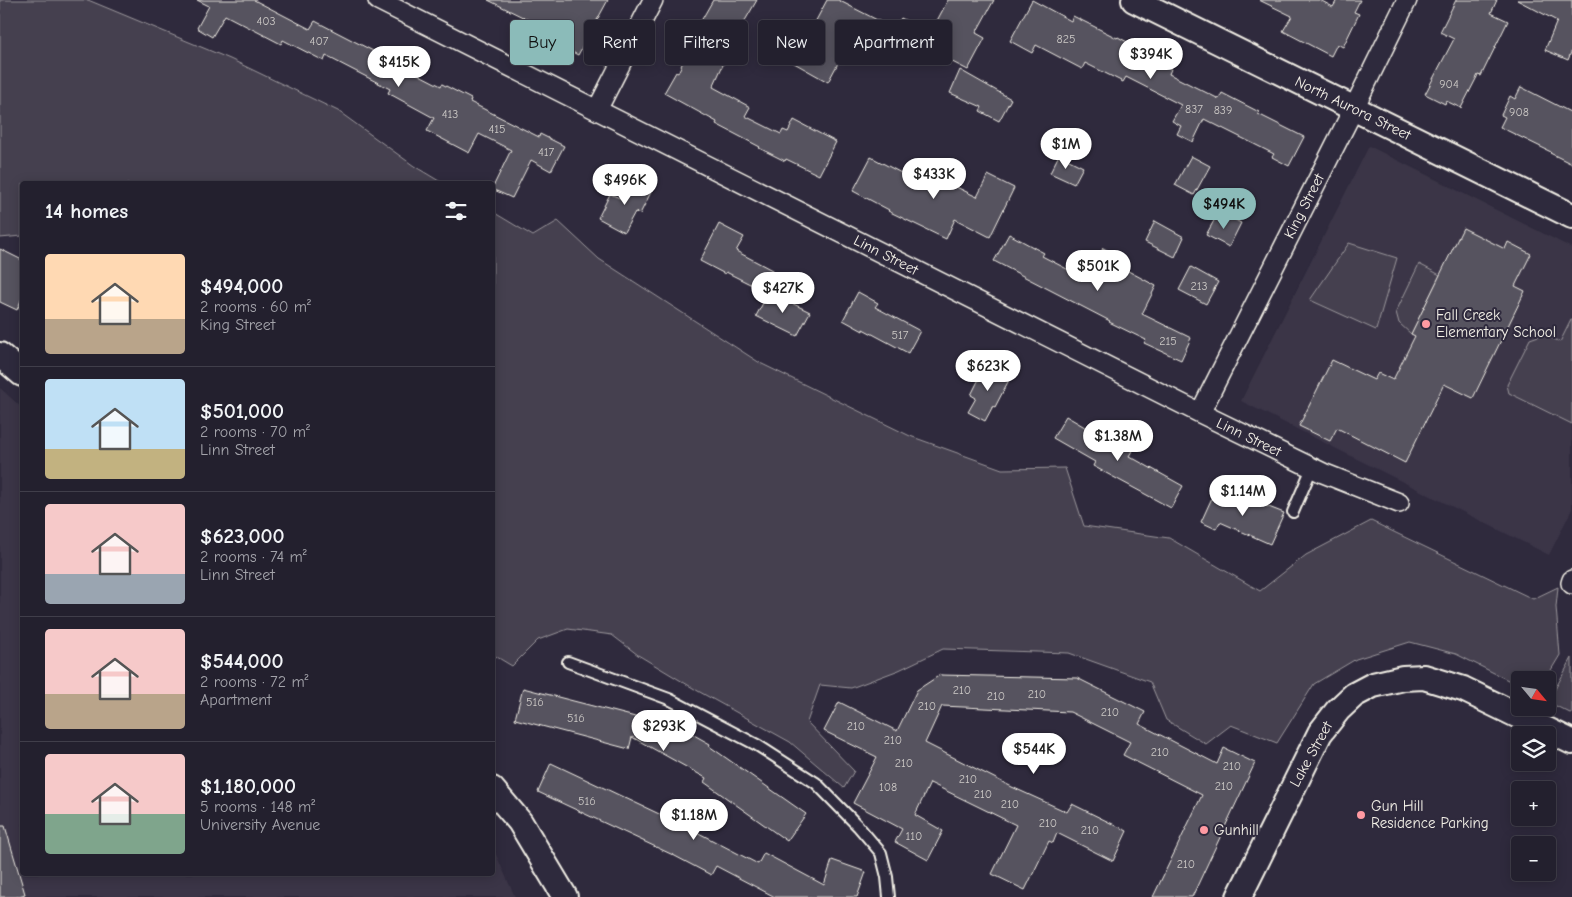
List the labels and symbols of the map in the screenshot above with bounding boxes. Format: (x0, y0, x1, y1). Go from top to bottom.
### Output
house number: 403 (256, 14, 276, 28)
house number: 825 (1057, 32, 1075, 46)
house number: 407 (310, 34, 329, 48)
pin: $394K (1116, 38, 1186, 80)
pin: $415K (364, 46, 434, 88)
street label: North Aurora Street (1292, 72, 1415, 144)
house number: 904 (1439, 77, 1459, 91)
house number: 837 (1185, 102, 1203, 116)
house number: 839 (1214, 103, 1232, 117)
house number: 908 (1509, 105, 1529, 119)
house number: 413 (442, 107, 458, 121)
house number: 415 (488, 122, 506, 136)
pin: $1M (1042, 128, 1090, 170)
house number: 417 (538, 145, 554, 159)
pin: $433K (899, 158, 969, 200)
pin: $496K (590, 164, 660, 206)
street label: King Street (1280, 170, 1328, 242)
pin: $494K (1189, 188, 1259, 230)
street label: Linn Street (851, 231, 922, 279)
pin: $501K (1063, 250, 1133, 292)
pin: $427K (748, 272, 818, 314)
house number: 213 (1190, 279, 1208, 293)
place label: Fall Creek Elementary School (1436, 306, 1556, 341)
marker: Fall Creek Elementary School (1420, 318, 1432, 330)
house number: 517 (892, 328, 909, 342)
house number: 215 (1159, 334, 1177, 348)
pin: $623K (953, 350, 1023, 392)
street label: Linn Street (1214, 414, 1285, 461)
pin: $1.38M (1077, 420, 1159, 462)
pin: $1.14M (1202, 474, 1284, 517)
north arrow (1511, 671, 1556, 716)
house number: 210 (953, 683, 971, 697)
house number: 210 (1028, 687, 1046, 701)
house number: 210 (987, 689, 1005, 703)
house number: 516 (526, 695, 544, 709)
house number: 210 (918, 699, 936, 713)
house number: 210 (1101, 705, 1119, 719)
pin: $293K (629, 710, 699, 752)
house number: 516 (567, 711, 585, 725)
street label: Lake Street (1286, 718, 1337, 790)
house number: 210 (847, 719, 865, 733)
pin: $544K (999, 732, 1069, 775)
house number: 210 (884, 733, 902, 747)
house number: 210 (1151, 745, 1169, 759)
house number: 210 (895, 756, 913, 770)
house number: 210 (1223, 759, 1241, 773)
house number: 210 (959, 772, 977, 786)
house number: 210 (1215, 779, 1233, 793)
house number: 108 (879, 780, 897, 794)
house number: 210 (974, 787, 992, 801)
house number: 516 (578, 794, 596, 808)
house number: 210 (1001, 797, 1019, 811)
place label: Gun Hill Residence Parking (1371, 797, 1489, 832)
pin: $1.18M (653, 798, 735, 841)
marker: Gun Hill Residence Parking (1355, 809, 1367, 821)
house number: 210 (1039, 816, 1057, 830)
place label: Gunhill (1214, 821, 1259, 839)
house number: 210 (1081, 823, 1099, 837)
marker: Gunhill (1198, 824, 1210, 836)
house number: 110 (906, 829, 922, 843)
house number: 210 (1177, 857, 1195, 871)

